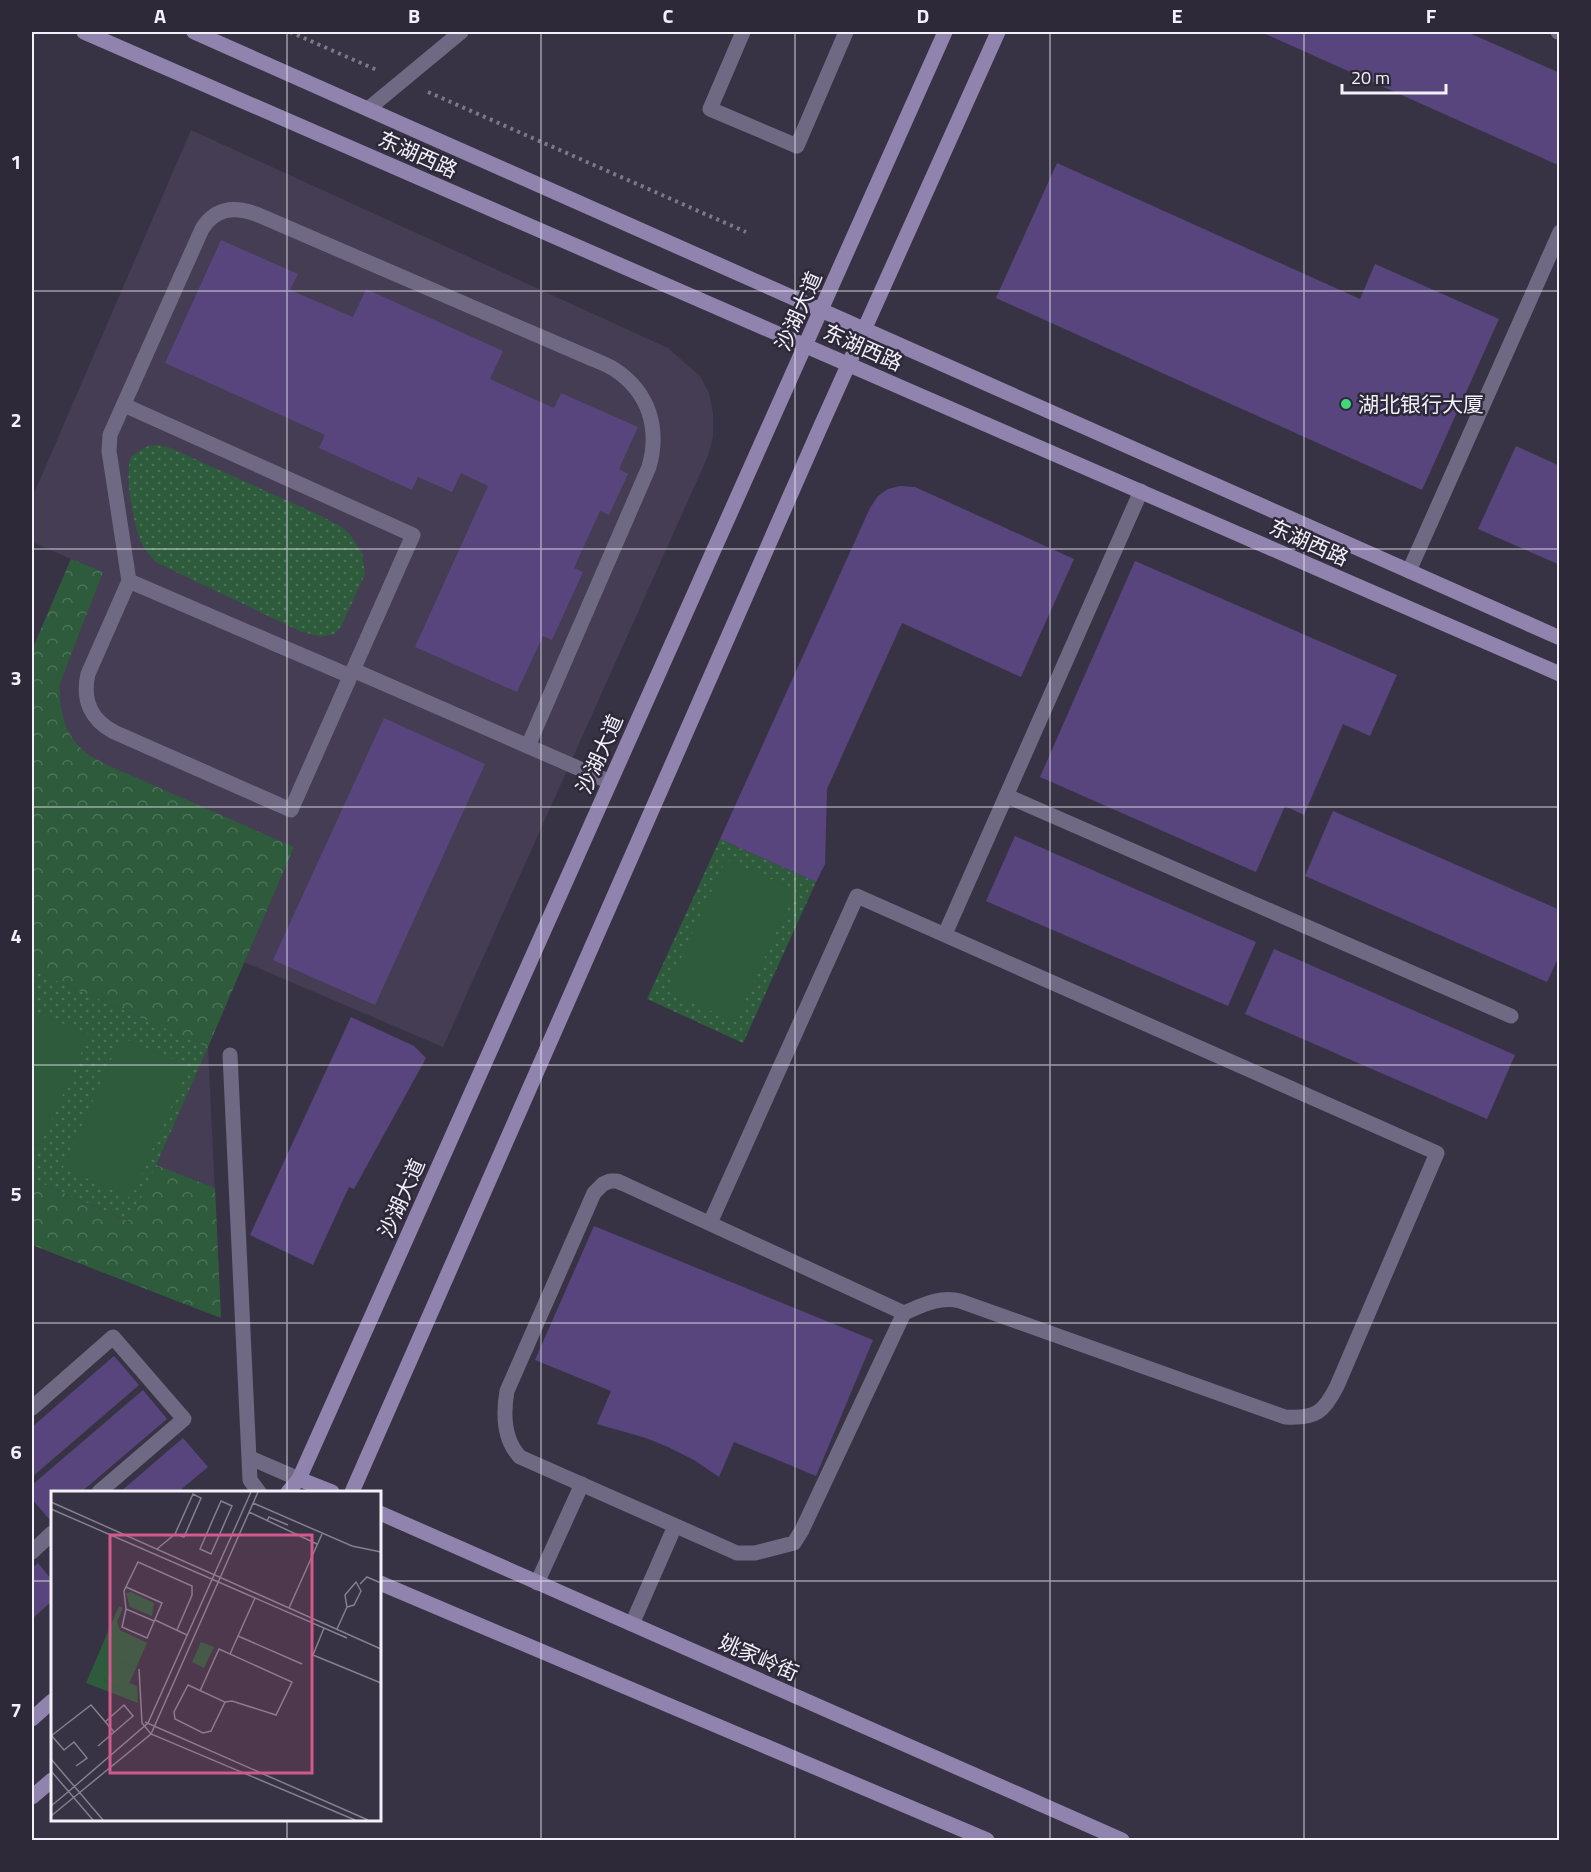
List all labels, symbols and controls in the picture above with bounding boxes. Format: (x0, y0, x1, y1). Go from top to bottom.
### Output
text: A (154, 0, 166, 31)
text: B (408, 0, 420, 31)
text: C (663, 0, 674, 31)
text: D (917, 0, 929, 31)
text: E (1171, 0, 1183, 31)
text: F (1426, 0, 1437, 31)
scale bar (1342, 57, 1446, 95)
text: 20 m (1351, 64, 1390, 91)
street label: 东湖西路 (373, 122, 463, 186)
text: 1 (10, 146, 22, 177)
street label: 沙湖大道 (766, 266, 830, 356)
street label: 东湖西路 (818, 315, 908, 379)
place label: 湖北银行大厦 (1358, 388, 1484, 420)
marker: 湖北银行大厦 (1339, 397, 1353, 411)
text: 2 (10, 404, 22, 435)
street label: 东湖西路 (1264, 510, 1354, 574)
text: 3 (10, 662, 22, 693)
street label: 沙湖大道 (567, 709, 631, 799)
text: 4 (10, 920, 22, 951)
street label: 沙湖大道 (369, 1153, 433, 1243)
text: 5 (10, 1178, 22, 1209)
text: 6 (10, 1436, 22, 1467)
inset map (51, 1491, 381, 1821)
street label: 姚家岭街 (714, 1625, 804, 1689)
text: 7 (10, 1694, 22, 1725)

